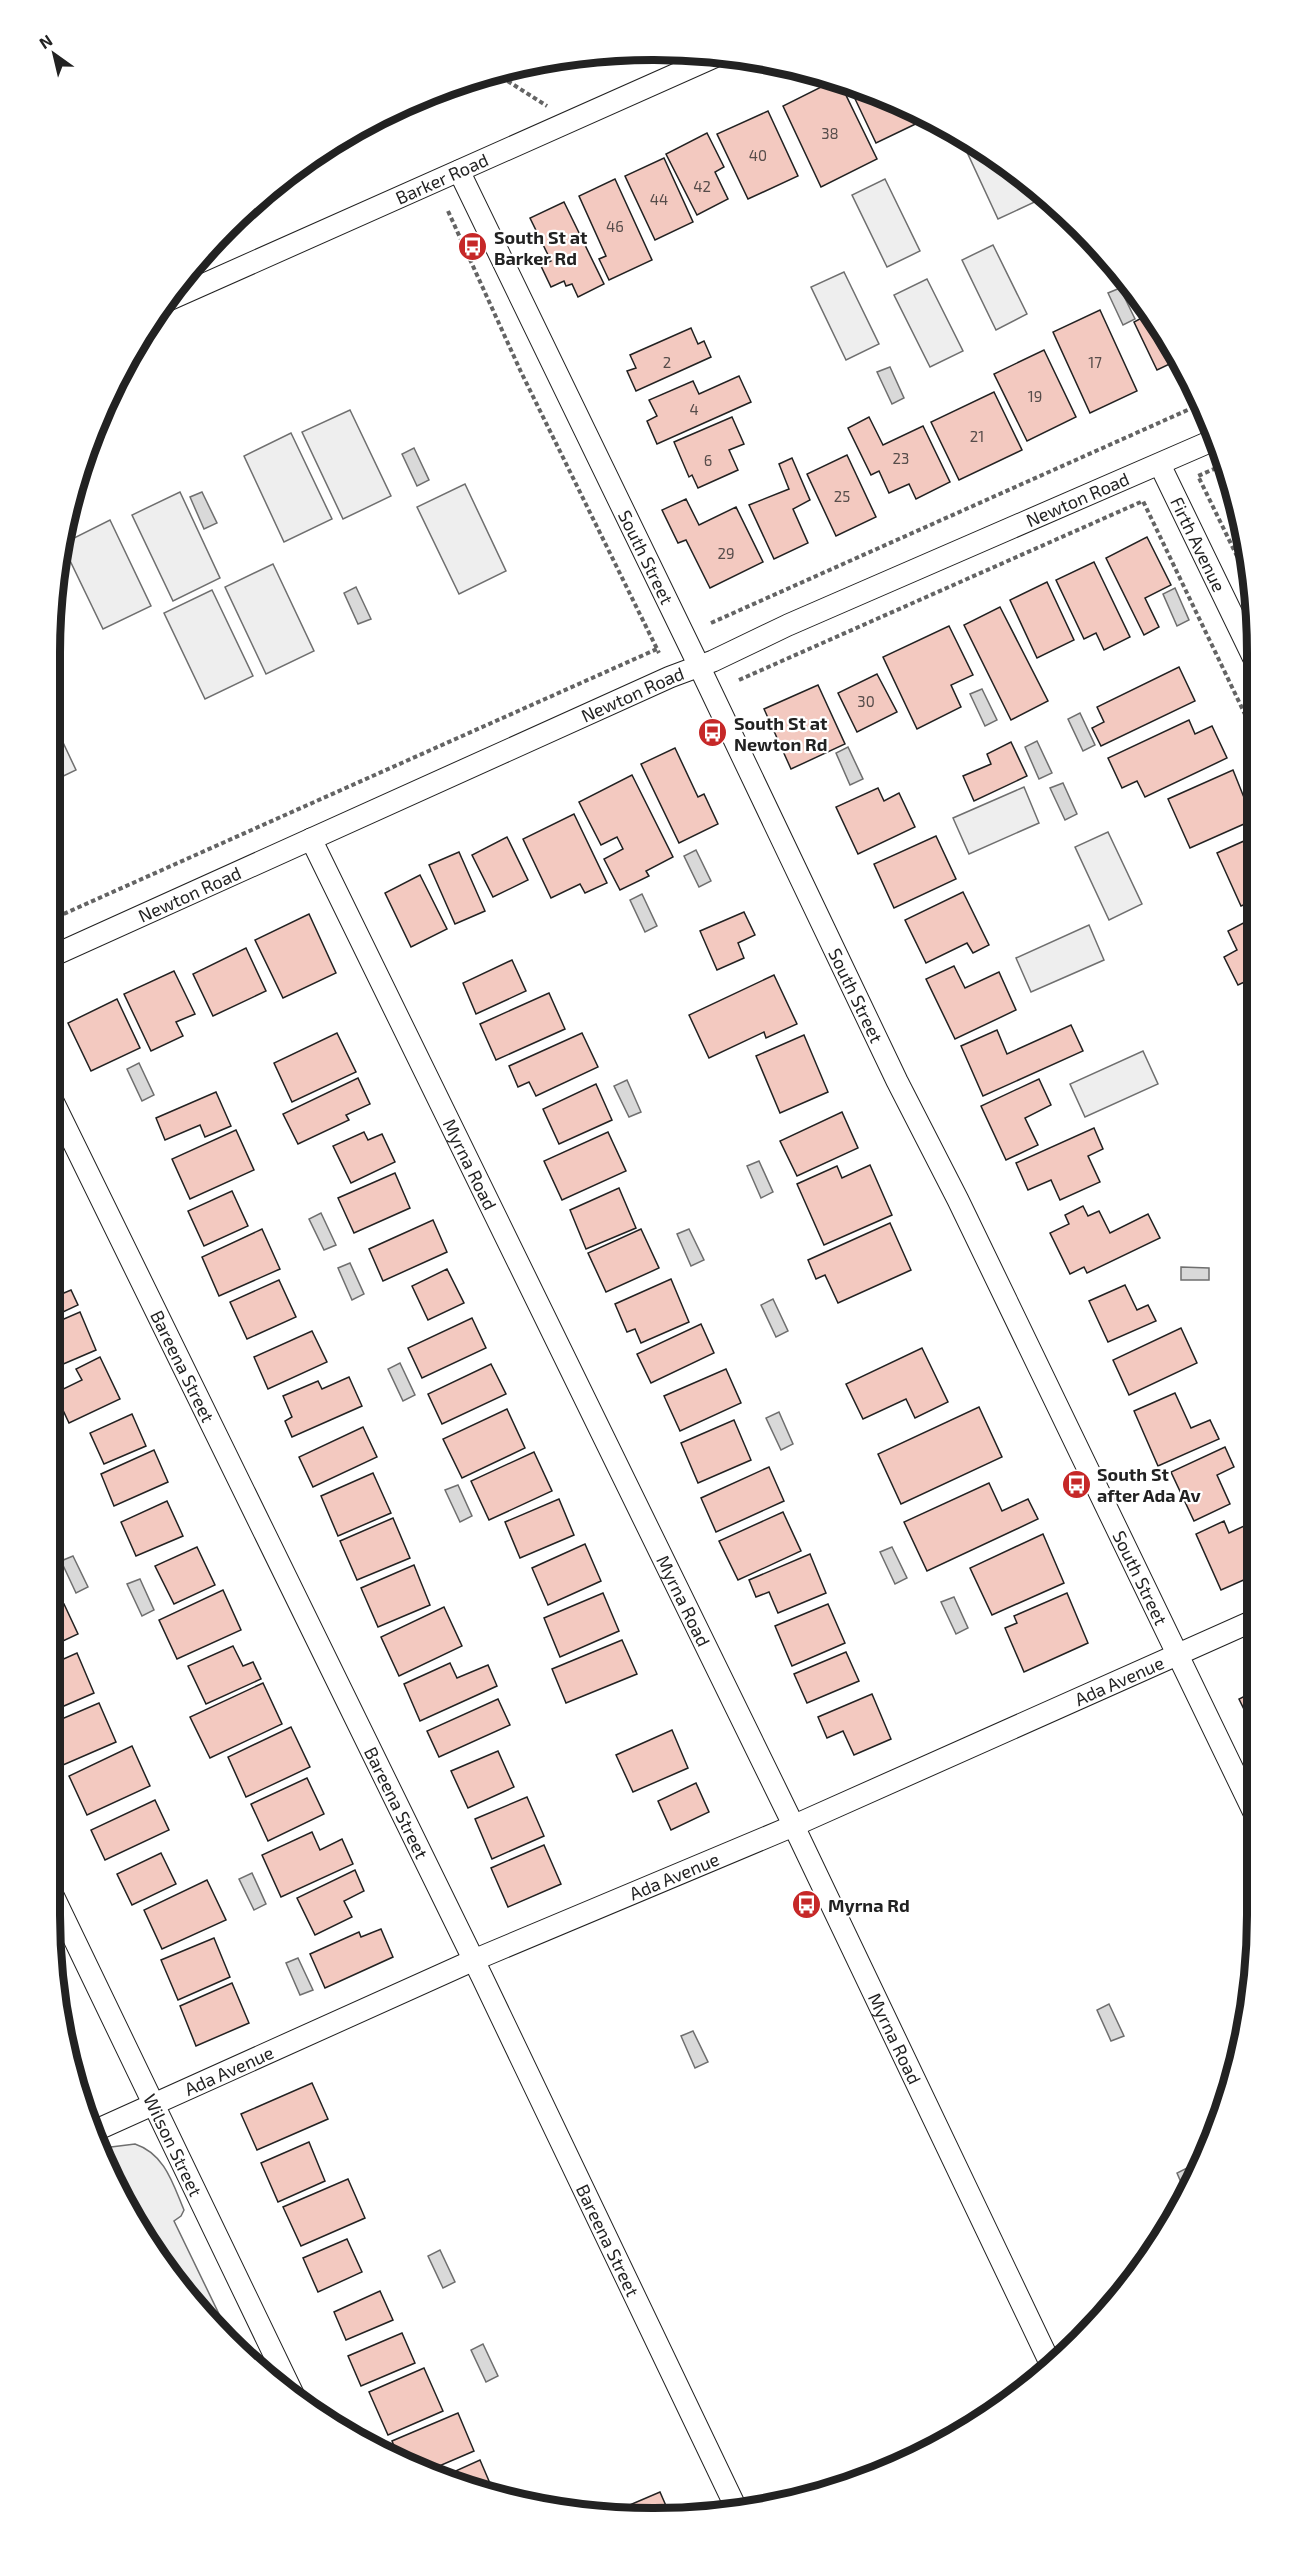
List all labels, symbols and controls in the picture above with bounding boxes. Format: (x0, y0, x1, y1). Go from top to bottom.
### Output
north arrow (24, 24, 84, 84)
text: N (35, 30, 55, 52)
house number: 38 (821, 124, 839, 142)
house number: 40 (749, 146, 767, 164)
street label: Barker Road (392, 148, 492, 209)
house number: 42 (693, 177, 711, 195)
house number: 44 (650, 190, 668, 208)
house number: 46 (606, 217, 624, 235)
place label: South St at Barker Rd (494, 226, 588, 269)
bus stop icon: South St at Barker Rd (457, 231, 489, 263)
house number: 2 (663, 353, 671, 371)
house number: 17 (1088, 353, 1102, 371)
house number: 19 (1028, 387, 1042, 405)
house number: 4 (689, 400, 699, 418)
house number: 21 (970, 427, 984, 445)
house number: 23 (893, 449, 909, 467)
house number: 6 (704, 451, 712, 469)
street label: Newton Road (1023, 467, 1132, 531)
house number: 25 (834, 487, 850, 505)
street label: Firth Avenue (1166, 493, 1231, 595)
street label: South Street (614, 506, 678, 608)
house number: 29 (717, 544, 735, 562)
street label: Newton Road (578, 662, 687, 727)
house number: 30 (857, 692, 875, 710)
place label: South St at Newton Rd (734, 712, 828, 755)
bus stop icon: South St at Newton Rd (697, 717, 729, 749)
street label: Newton Road (135, 861, 244, 927)
street label: South Street (824, 945, 888, 1046)
street label: Myrna Road (439, 1115, 502, 1213)
street label: Bareena Street (146, 1307, 220, 1426)
place label: South St after Ada Av (1097, 1463, 1201, 1506)
bus stop icon: South St after Ada Av (1060, 1468, 1092, 1500)
street label: South Street (1108, 1527, 1173, 1628)
street label: Myrna Road (652, 1552, 715, 1650)
street label: Ada Avenue (1071, 1651, 1167, 1710)
street label: Bareena Street (360, 1743, 433, 1862)
street label: Ada Avenue (626, 1847, 722, 1905)
bus stop icon: Myrna Rd (791, 1889, 823, 1921)
place label: Myrna Rd (828, 1894, 910, 1916)
street label: Myrna Road (864, 1989, 926, 2087)
street label: Ada Avenue (181, 2041, 277, 2100)
street label: Wilson Street (139, 2090, 207, 2200)
street label: Bareena Street (572, 2181, 644, 2300)

